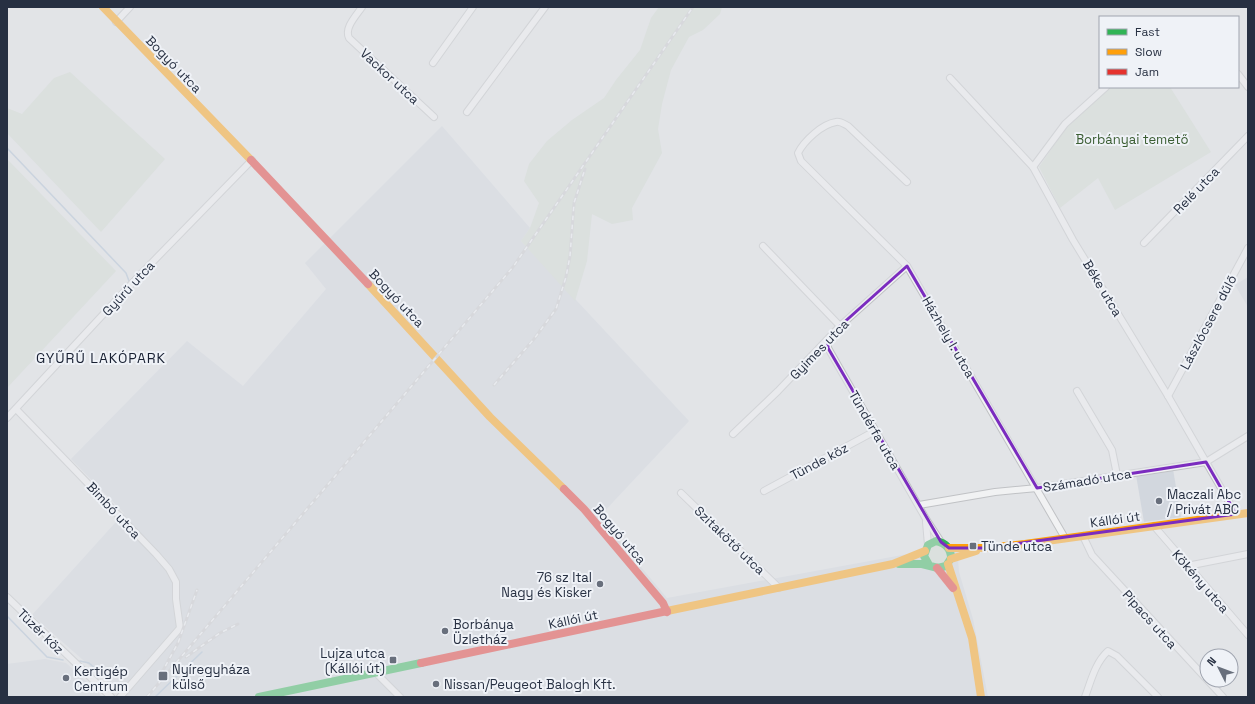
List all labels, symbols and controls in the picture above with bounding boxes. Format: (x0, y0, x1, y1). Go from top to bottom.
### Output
legend (1099, 16, 1239, 88)
text: Fast (1135, 24, 1160, 40)
street label: Bogyó utca (142, 32, 206, 97)
text: Slow (1135, 44, 1162, 60)
street label: Vackor utca (357, 45, 423, 108)
text: Jam (1135, 64, 1159, 80)
park label: Borbányai temető (1075, 131, 1189, 148)
street label: Relé utca (1170, 163, 1223, 218)
street label: Gyűrű utca (98, 257, 159, 320)
street label: Béke utca (1079, 257, 1126, 320)
street label: Bogyó utca (365, 266, 428, 331)
street label: Lászlócsere dűlő (1176, 272, 1241, 373)
street label: Házhely I. utca (918, 293, 979, 381)
street label: Gyimes utca (786, 315, 853, 383)
district label: GYŰRŰ LAKÓPARK (36, 349, 166, 367)
street label: Tündérfa utca (845, 387, 904, 473)
street label: Tünde köz (787, 439, 851, 484)
street label: Számadó utca (1042, 465, 1133, 496)
street label: Bimbó utca (83, 478, 145, 543)
place label: Maczali Abc / Privát ABC (1167, 486, 1241, 518)
marker: Maczali Abc / Privát ABC (1154, 496, 1164, 506)
street label: Bogyó utca (590, 501, 650, 568)
street label: Szitakötő utca (691, 502, 769, 579)
street label: Kállói út (1089, 508, 1141, 531)
place label: Tünde utca (981, 538, 1052, 555)
marker: Tünde utca (968, 541, 978, 551)
street label: Kökény utca (1169, 546, 1233, 617)
place label: 76 sz Ital Nagy és Kisker (501, 569, 592, 601)
marker: 76 sz Ital Nagy és Kisker (595, 579, 605, 589)
street label: Pipacs utca (1119, 586, 1181, 653)
street label: Tüzér köz (14, 605, 68, 658)
street label: Kállói út (547, 606, 599, 633)
place label: Borbánya Üzletház (453, 616, 514, 648)
marker: Borbánya Üzletház (440, 626, 450, 636)
place label: Lujza utca (Kállói út) (320, 645, 386, 677)
north arrow (1199, 648, 1239, 688)
text: N (1204, 654, 1219, 669)
marker: Lujza utca (Kállói út) (388, 655, 398, 665)
place label: Nyíregyháza külső (172, 661, 251, 693)
place label: Kertigép Centrum (74, 663, 128, 695)
marker: Nyíregyháza külső (157, 670, 169, 682)
marker: Kertigép Centrum (61, 673, 71, 683)
place label: Nissan/Peugeot Balogh Kft. (444, 676, 616, 693)
marker: Nissan/Peugeot Balogh Kft. (431, 679, 441, 689)

